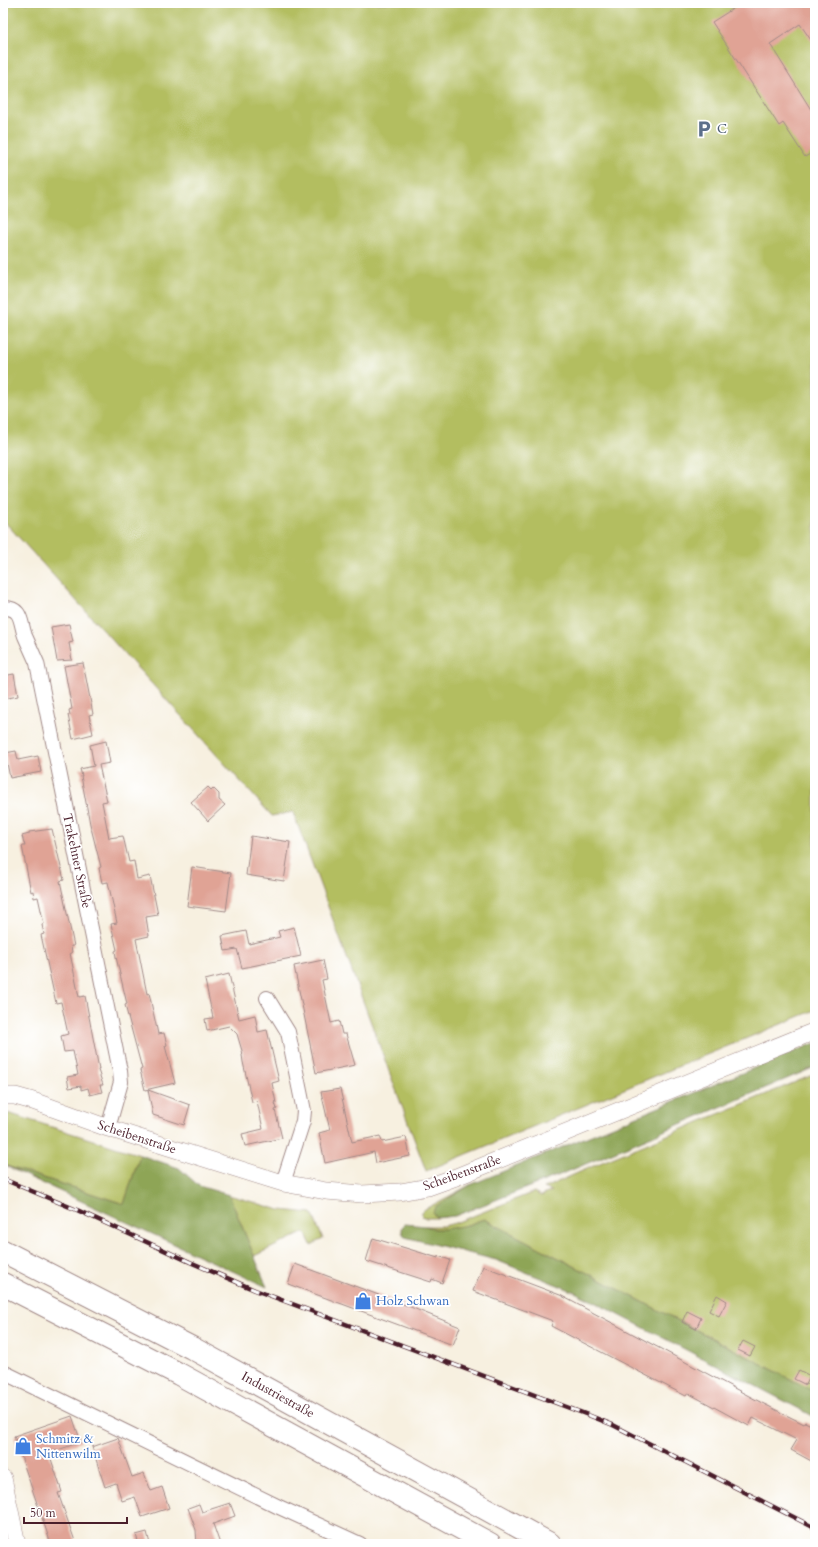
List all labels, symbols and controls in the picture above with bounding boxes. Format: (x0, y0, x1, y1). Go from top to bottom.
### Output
parking icon: C (694, 119, 714, 139)
place label: C (717, 120, 727, 138)
street label: Trakehner Straße (58, 812, 96, 910)
street label: Scheibenstraße (95, 1116, 179, 1158)
street label: Scheibenstraße (420, 1151, 504, 1195)
shop icon: Holz Schwan (353, 1291, 373, 1311)
place label: Holz Schwan (376, 1292, 450, 1310)
street label: Industriestraße (238, 1367, 318, 1423)
place label: Schmitz & Nittenwilm (36, 1430, 101, 1463)
shop icon: Schmitz & Nittenwilm (13, 1436, 33, 1456)
scale bar (24, 1499, 127, 1525)
text: 50 m (30, 1505, 57, 1521)

